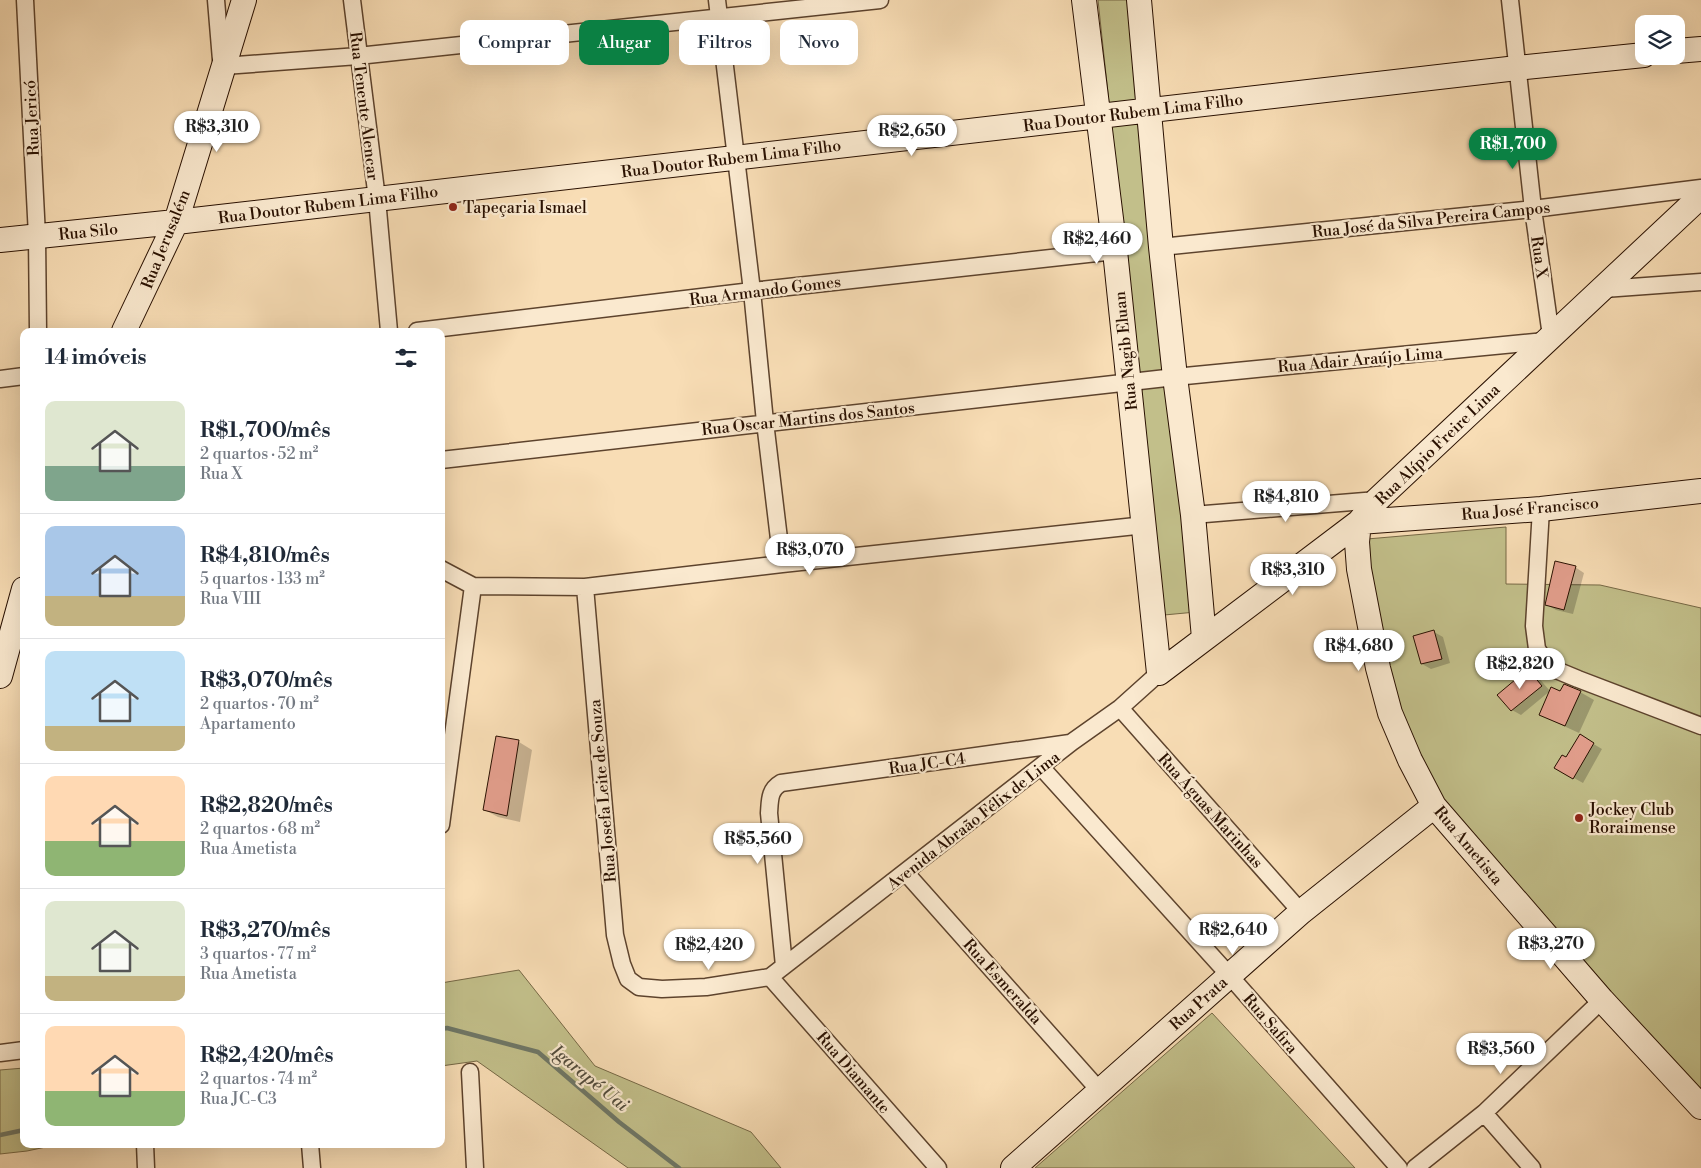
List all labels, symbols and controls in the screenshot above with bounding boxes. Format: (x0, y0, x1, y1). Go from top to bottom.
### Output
map controls (1635, 15, 1685, 65)
button: layers (1635, 15, 1685, 65)
chip: Comprar (460, 20, 569, 65)
chip: Alugar (579, 20, 669, 65)
chip: Filtros (679, 20, 770, 65)
chip: Novo (780, 20, 858, 65)
street label: Rua Tenente Alencar (345, 30, 383, 182)
street label: Rua Jericó (20, 79, 44, 156)
street label: Rua Doutor Rubem Lima Filho (1022, 90, 1244, 136)
pin: R$3,310 (171, 110, 263, 153)
pin: R$2,650 (866, 114, 958, 157)
text: R$3,310 (185, 117, 249, 137)
text: R$2,650 (878, 121, 946, 141)
pin: R$1,700 (1467, 128, 1559, 170)
text: R$1,700 (1480, 134, 1546, 154)
street label: Rua Doutor Rubem Lima Filho (620, 136, 842, 182)
street label: Rua Doutor Rubem Lima Filho (217, 182, 439, 228)
street label: Rua Jerusalém (137, 187, 195, 292)
place label: Tapeçaria Ismael (463, 198, 587, 218)
street label: Rua José da Silva Pereira Campos (1311, 198, 1551, 242)
marker: Tapeçaria Ismael (447, 201, 459, 213)
street label: Rua Silo (57, 219, 119, 245)
pin: R$2,460 (1051, 222, 1143, 265)
text: R$2,460 (1063, 229, 1131, 249)
street label: Rua X (1526, 235, 1552, 281)
street label: Rua Armando Gomes (688, 272, 842, 310)
street label: Rua Nagib Eluan (1110, 290, 1142, 412)
street label: Rua Adair Araújo Lima (1277, 343, 1444, 377)
icon: filters (392, 344, 420, 372)
text: 14 imóveis (45, 345, 146, 371)
street label: Rua Alípio Freire Lima (1371, 379, 1505, 510)
street label: Rua Oscar Martins dos Santos (700, 398, 916, 440)
text: R$1,700/mês (200, 418, 330, 444)
icon: home (85, 421, 145, 481)
text: 2 quartos · 52 m² (200, 444, 318, 464)
text: Rua X (200, 464, 242, 484)
pin: R$4,810 (1240, 480, 1332, 523)
text: R$4,810 (1253, 487, 1319, 507)
street label: Rua José Francisco (1460, 493, 1600, 525)
pin: R$3,070 (764, 534, 856, 576)
text: R$3,070 (776, 540, 844, 560)
text: R$4,810/mês (200, 543, 330, 569)
icon: home (85, 546, 145, 606)
pin: R$3,310 (1247, 554, 1339, 596)
text: R$3,310 (1261, 560, 1325, 580)
text: 5 quartos · 133 m² (200, 569, 325, 589)
text: Rua VIII (200, 589, 261, 609)
pin: R$4,680 (1313, 630, 1405, 672)
text: R$4,680 (1325, 636, 1393, 656)
pin: R$2,820 (1474, 648, 1566, 690)
text: R$2,820 (1486, 654, 1554, 674)
text: R$3,070/mês (200, 668, 333, 694)
icon: home (85, 671, 145, 731)
text: 2 quartos · 70 m² (200, 694, 319, 714)
street label: Rua Josefa Leite de Souza (585, 698, 621, 883)
text: Apartamento (200, 714, 296, 734)
street label: Avenida Abraão Félix de Lima (882, 747, 1065, 895)
street label: Rua Águas Marinhas (1153, 748, 1269, 872)
street label: Rua JC-C4 (887, 749, 967, 779)
text: R$2,820/mês (200, 793, 333, 819)
icon: home (85, 796, 145, 856)
place label: Jockey Club Roraimense (1588, 800, 1676, 838)
street label: Rua Ametista (1429, 802, 1508, 890)
marker: Jockey Club Roraimense (1573, 812, 1585, 824)
text: 2 quartos · 68 m² (200, 819, 320, 839)
pin: R$5,560 (712, 822, 804, 865)
text: R$5,560 (724, 829, 792, 849)
text: Rua Ametista (200, 839, 297, 859)
pin: R$2,640 (1187, 914, 1279, 956)
text: R$3,270/mês (200, 918, 330, 944)
text: R$2,640 (1198, 920, 1268, 940)
icon: home (85, 921, 145, 981)
pin: R$2,420 (663, 928, 755, 971)
pin: R$3,270 (1505, 928, 1597, 970)
text: R$3,270 (1518, 934, 1584, 954)
text: R$2,420 (675, 935, 743, 955)
street label: Rua Esmeralda (958, 935, 1047, 1029)
text: 3 quartos · 77 m² (200, 944, 316, 964)
text: Rua Ametista (200, 964, 297, 984)
street label: Rua Prata (1165, 972, 1233, 1035)
street label: Rua Safira (1239, 989, 1303, 1059)
street label: Rua Diamante (812, 1027, 894, 1118)
pin: R$3,560 (1455, 1032, 1547, 1075)
water label: Igarapé Uai (545, 1039, 634, 1117)
text: R$3,560 (1467, 1039, 1535, 1059)
text: R$2,420/mês (200, 1043, 333, 1069)
icon: home (85, 1046, 145, 1106)
text: 2 quartos · 74 m² (200, 1069, 317, 1089)
text: Rua JC-C3 (200, 1089, 277, 1109)

